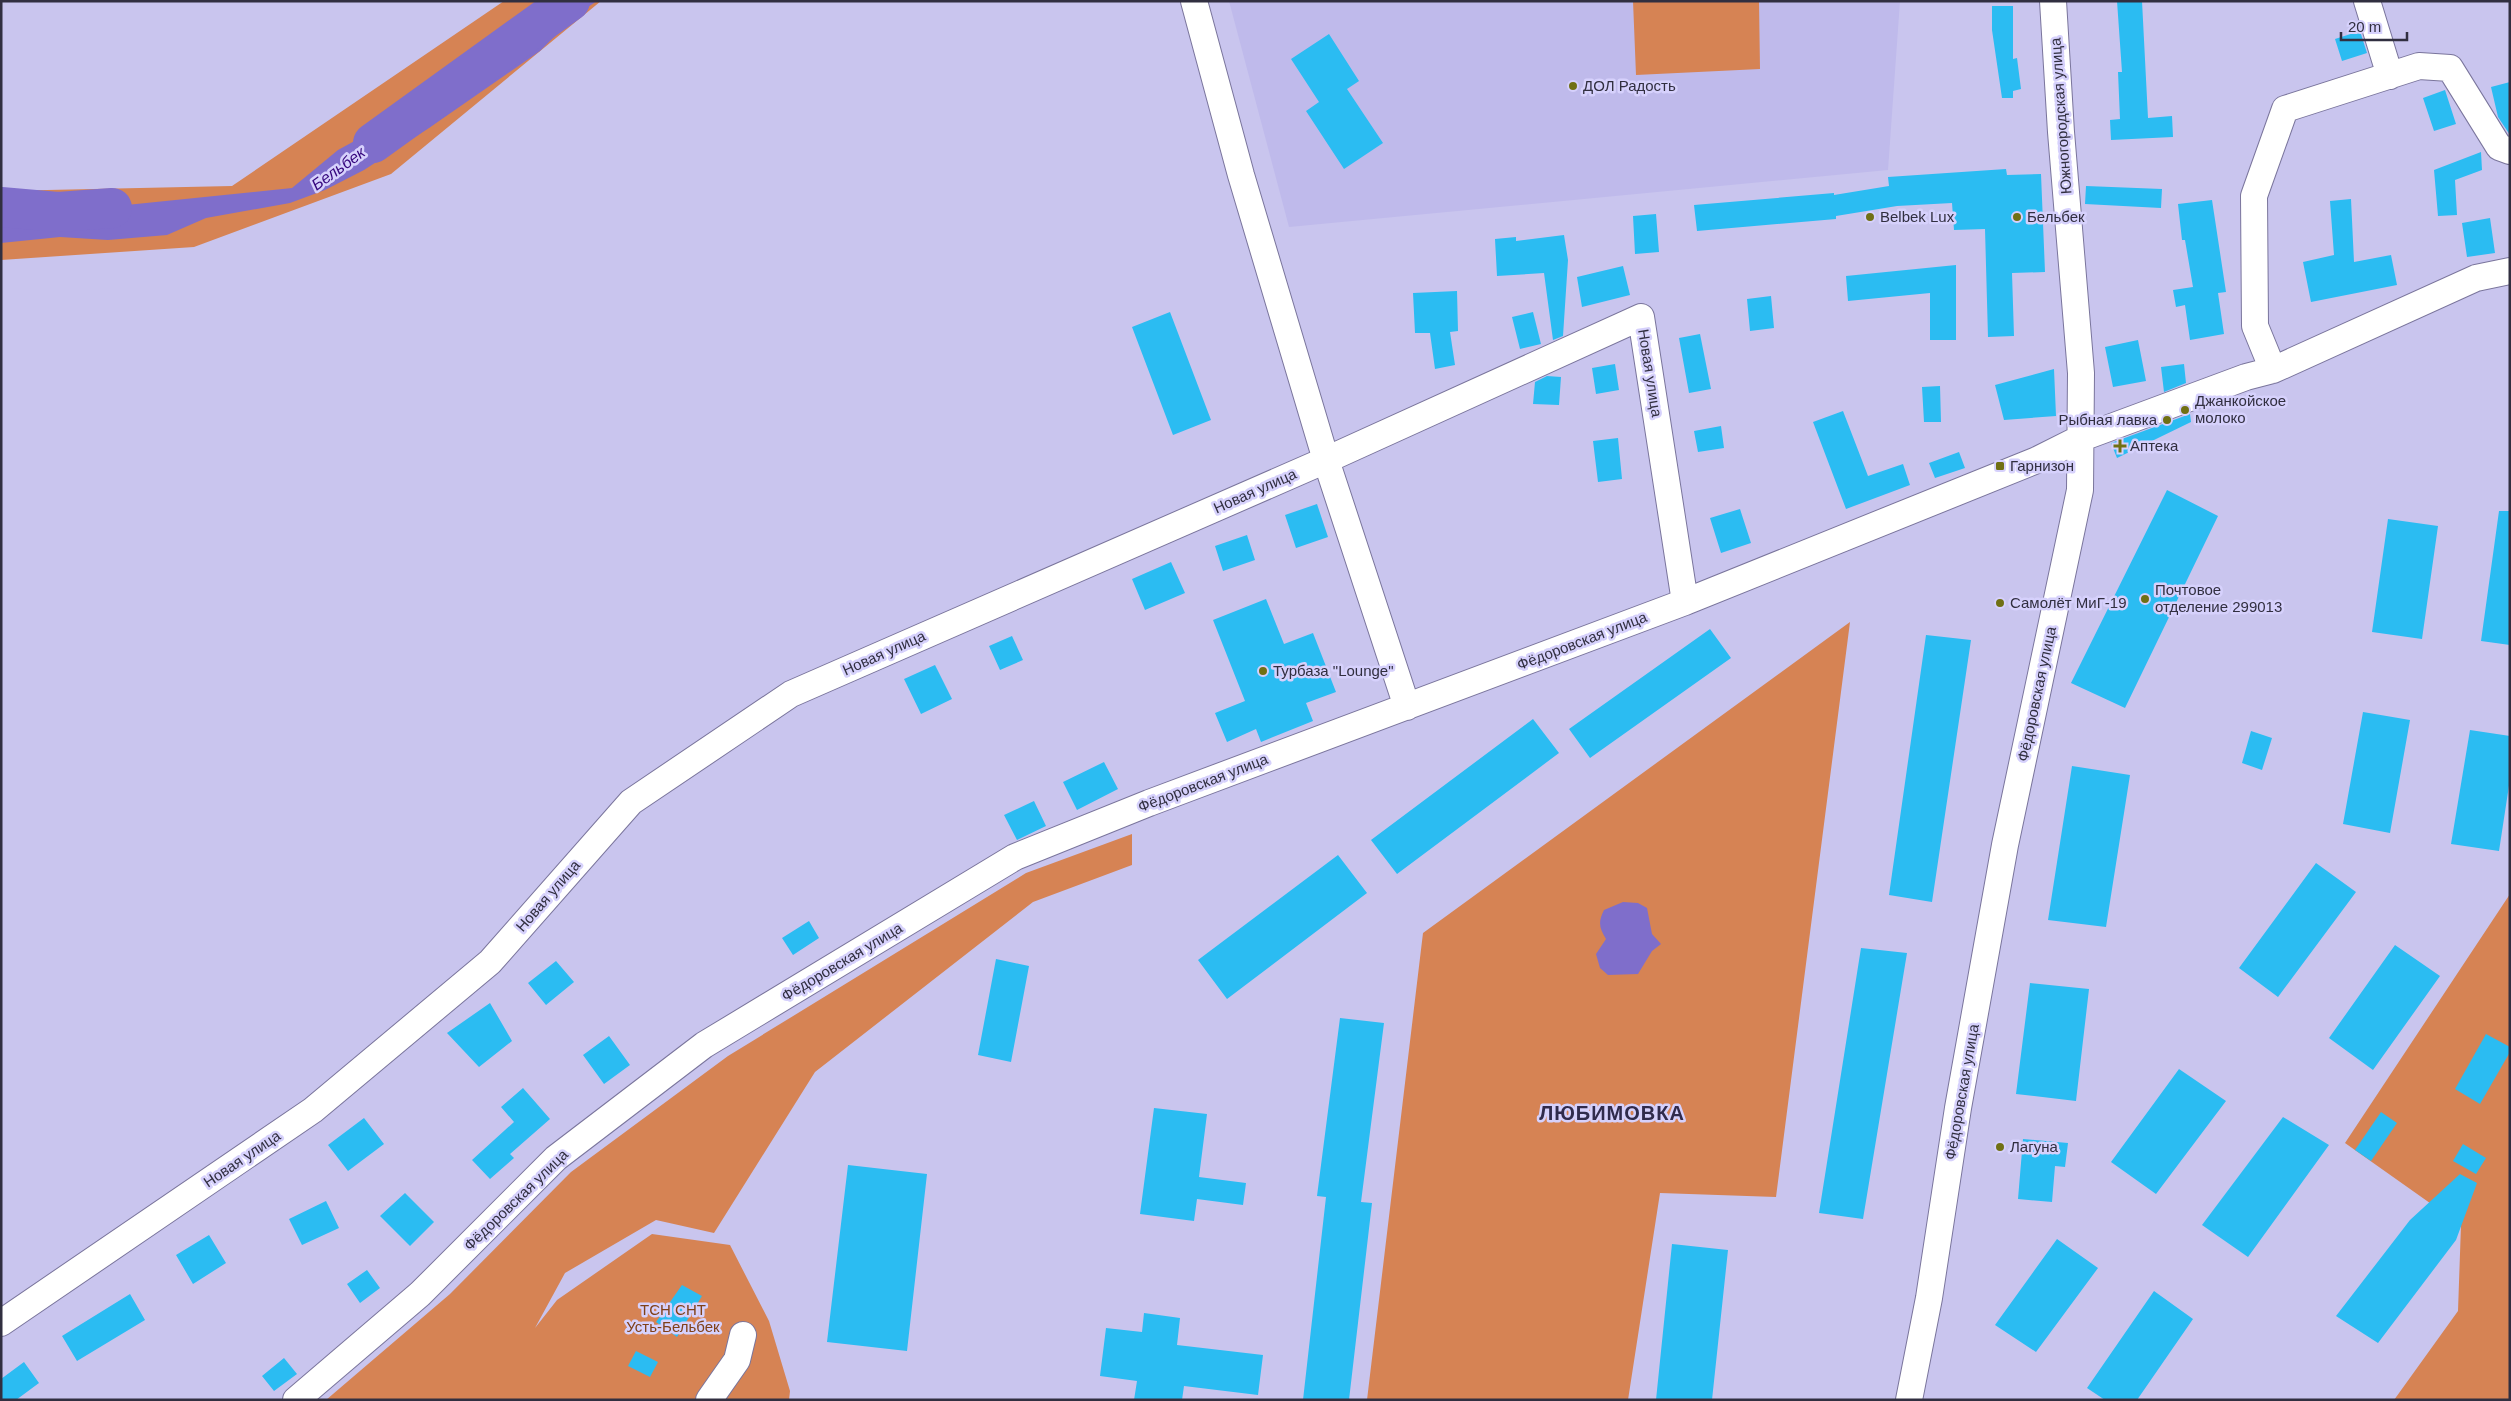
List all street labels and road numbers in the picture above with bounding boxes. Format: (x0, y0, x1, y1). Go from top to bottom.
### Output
street label: Южногородская улица (2047, 37, 2074, 195)
street label: Новая улица (1635, 328, 1666, 419)
street label: Новая улица (1211, 464, 1299, 516)
street label: Фёдоровская улица (1515, 608, 1650, 673)
street label: Фёдоровская улица (2014, 624, 2059, 763)
street label: Новая улица (840, 626, 928, 678)
street label: Фёдоровская улица (1136, 750, 1271, 815)
street label: Новая улица (512, 856, 584, 935)
street label: Фёдоровская улица (778, 919, 906, 1004)
street label: Фёдоровская улица (1941, 1022, 1982, 1161)
street label: Новая улица (200, 1126, 284, 1190)
street label: Фёдоровская улица (460, 1145, 572, 1254)

